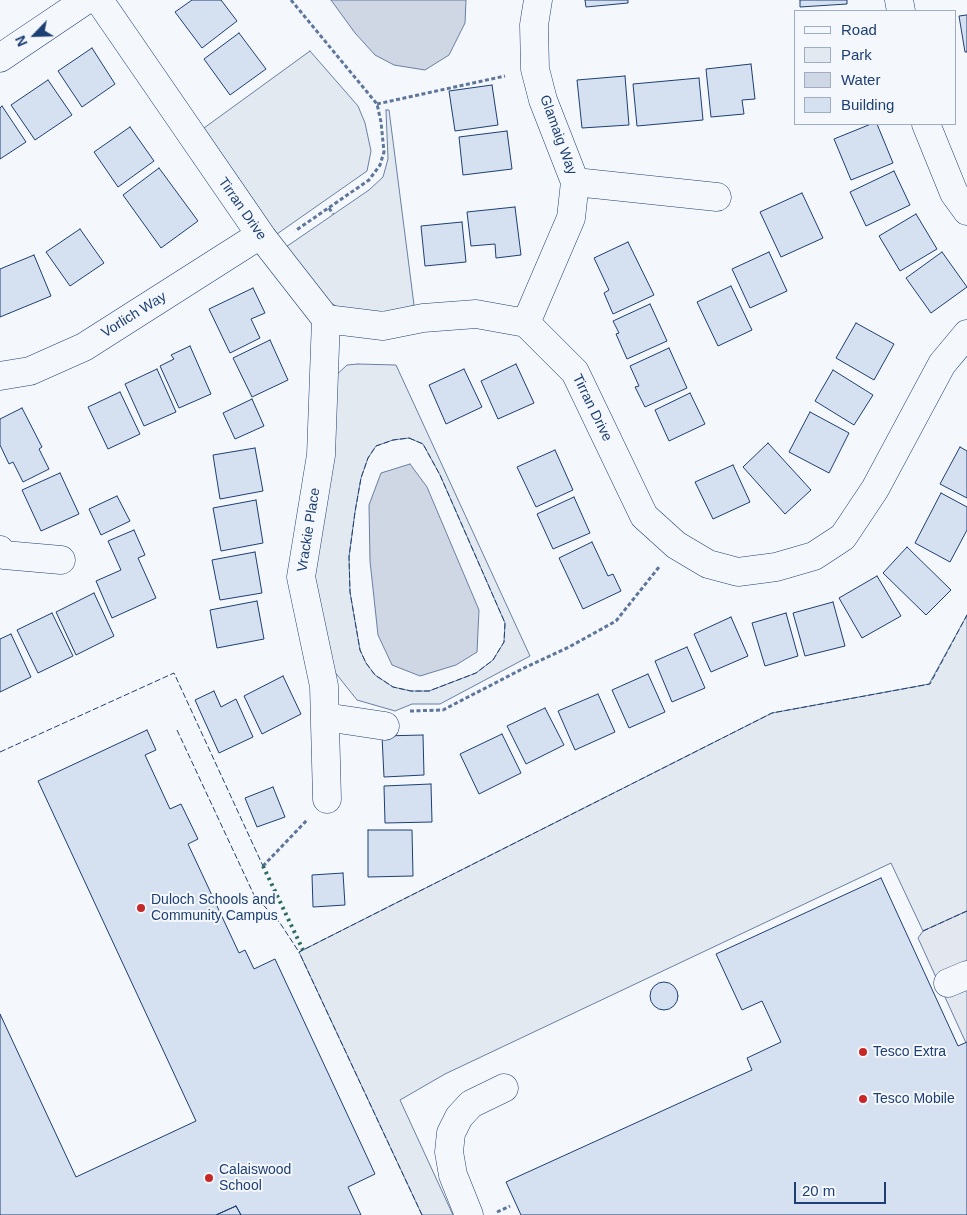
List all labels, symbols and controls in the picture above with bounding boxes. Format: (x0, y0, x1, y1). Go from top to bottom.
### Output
north arrow (10, 10, 60, 60)
legend (794, 10, 957, 125)
text: Road (841, 21, 877, 38)
text: N (12, 33, 31, 49)
text: Park (841, 46, 872, 63)
text: Water (841, 71, 880, 88)
street label: Glamaig Way (536, 93, 580, 177)
text: Building (841, 96, 894, 113)
street label: Tirran Drive (214, 174, 270, 244)
street label: Vorlich Way (98, 288, 170, 342)
street label: Tirran Drive (569, 372, 615, 444)
street label: Vrackie Place (294, 487, 324, 573)
place label: Duloch Schools and Community Campus (151, 892, 278, 924)
marker: Duloch Schools and Community Campus (135, 902, 147, 914)
place label: Tesco Extra (873, 1044, 946, 1060)
marker: Tesco Extra (857, 1046, 869, 1058)
place label: Tesco Mobile (873, 1091, 955, 1107)
marker: Tesco Mobile (857, 1093, 869, 1105)
place label: Calaiswood School (219, 1162, 291, 1194)
marker: Calaiswood School (203, 1172, 215, 1184)
scale bar (797, 1172, 890, 1204)
text: 20 m (802, 1182, 835, 1199)

